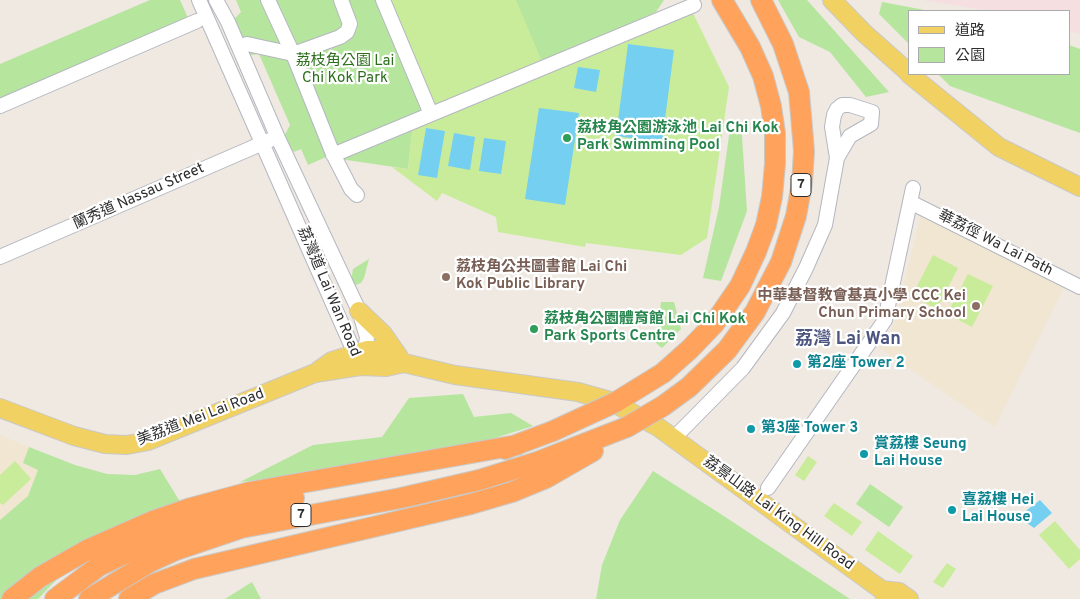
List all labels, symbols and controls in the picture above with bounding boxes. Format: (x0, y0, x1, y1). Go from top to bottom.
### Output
legend (908, 10, 1070, 75)
text: 道路 (955, 22, 985, 41)
text: 公園 (955, 47, 985, 66)
park label: 荔枝角公園 Lai Chi Kok Park (296, 53, 394, 88)
place label: 荔枝角公園游泳池 Lai Chi Kok Park Swimming Pool (577, 120, 779, 155)
marker: 荔枝角公園游泳池 Lai Chi Kok Park Swimming Pool (561, 132, 573, 144)
street label: 蘭秀道 Nassau Street (71, 160, 207, 234)
road number: 7 (791, 174, 811, 196)
street label: 華荔徑 Wa Lai Path (935, 207, 1055, 281)
street label: 荔灣道 Lai Wan Road (293, 224, 363, 360)
place label: 荔枝角公共圖書館 Lai Chi Kok Public Library (456, 259, 627, 294)
marker: 荔枝角公共圖書館 Lai Chi Kok Public Library (440, 271, 452, 283)
place label: 中華基督教會基真小學 CCC Kei Chun Primary School (757, 288, 966, 323)
marker: 中華基督教會基真小學 CCC Kei Chun Primary School (970, 300, 982, 312)
place label: 荔枝角公園體育館 Lai Chi Kok Park Sports Centre (544, 311, 746, 346)
marker: 荔枝角公園體育館 Lai Chi Kok Park Sports Centre (528, 323, 540, 335)
district label: 荔灣 Lai Wan (795, 329, 901, 351)
place label: 第2座 Tower 2 (807, 355, 905, 373)
marker: 第2座 Tower 2 (791, 358, 803, 370)
street label: 美荔道 Mei Lai Road (135, 386, 267, 450)
place label: 第3座 Tower 3 (761, 420, 858, 438)
marker: 第3座 Tower 3 (745, 423, 757, 435)
place label: 賞荔樓 Seung Lai House (874, 436, 967, 471)
marker: 賞荔樓 Seung Lai House (858, 448, 870, 460)
street label: 荔景山路 Lai King Hill Road (699, 453, 857, 575)
place label: 喜荔樓 Hei Lai House (962, 492, 1034, 527)
road number: 7 (291, 504, 311, 526)
marker: 喜荔樓 Hei Lai House (946, 504, 958, 516)

